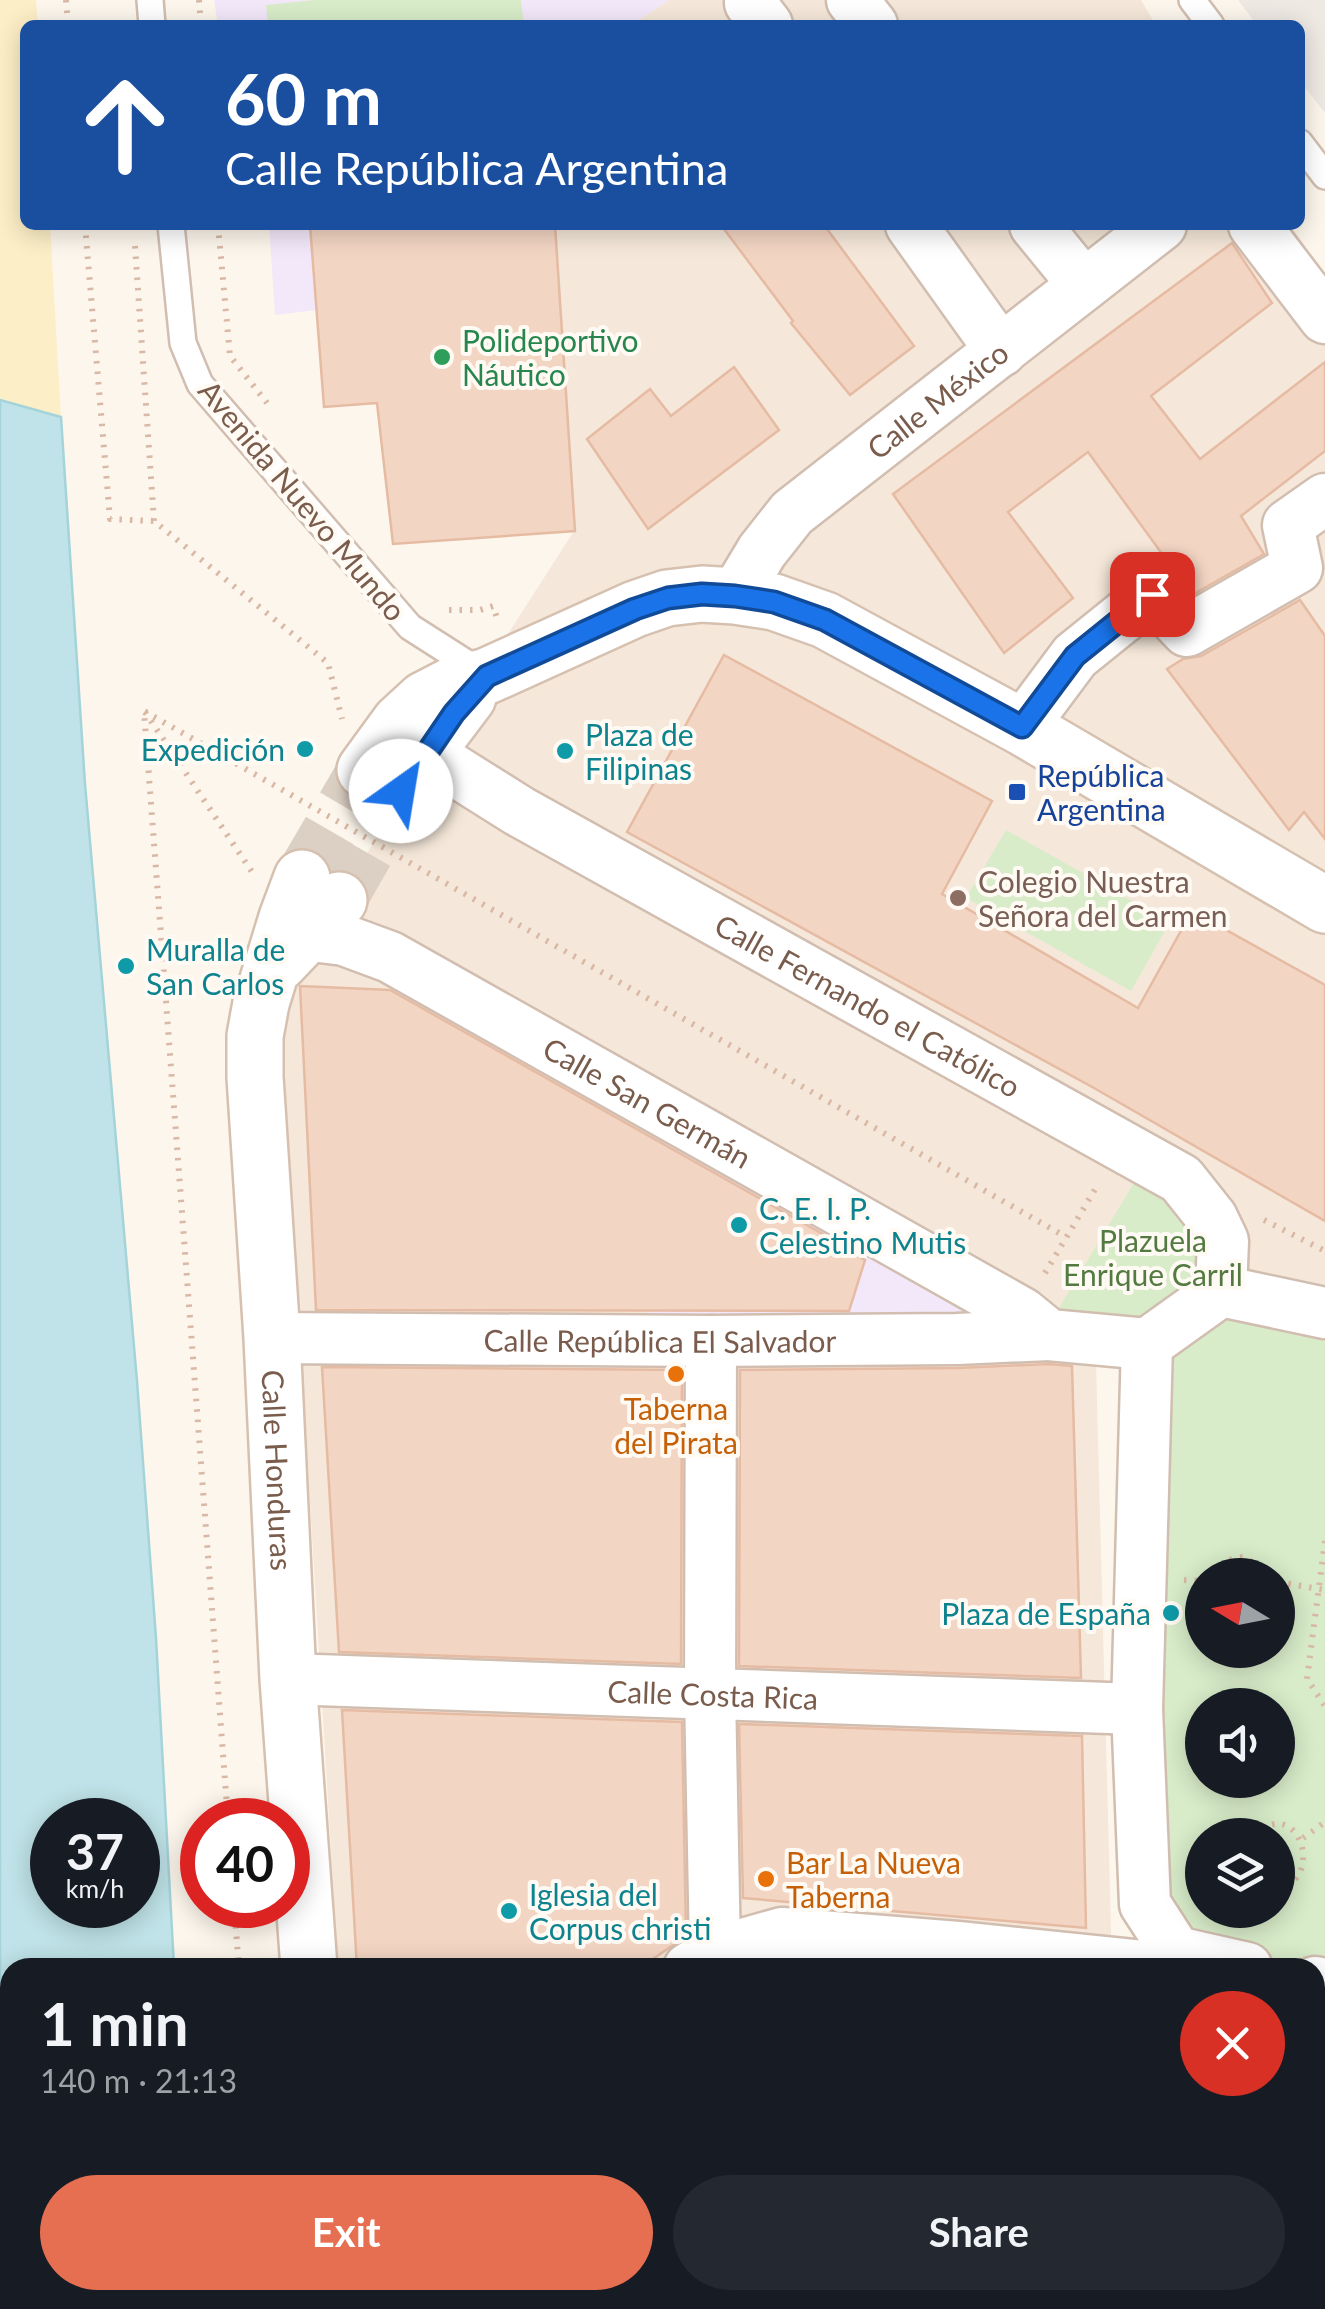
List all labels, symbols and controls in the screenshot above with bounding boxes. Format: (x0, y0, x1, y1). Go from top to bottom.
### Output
text: 60 m (225, 56, 382, 140)
icon: ahead (60, 60, 190, 190)
text: Calle República Argentina (225, 141, 728, 195)
place label: Polideportivo Náutico (462, 322, 638, 392)
street label: Calle México (859, 334, 1015, 466)
marker: Polideportivo Náutico (431, 346, 453, 368)
street label: Avenida Nuevo Mundo (192, 372, 414, 628)
pin (1110, 552, 1195, 637)
icon: arrive (1125, 567, 1180, 622)
place label: Plaza de Filipinas (585, 716, 694, 786)
place label: Expedición (141, 731, 285, 767)
marker: Expedición (294, 738, 316, 760)
position arrow (349, 739, 453, 843)
marker: Plaza de Filipinas (554, 740, 576, 762)
place label: República Argentina (1037, 757, 1166, 827)
marker: República Argentina (1006, 781, 1028, 803)
place label: Colegio Nuestra Señora del Carmen (978, 863, 1228, 933)
marker: Colegio Nuestra Señora del Carmen (947, 887, 969, 909)
street label: Calle Fernando el Católico (709, 906, 1027, 1104)
place label: Muralla de San Carlos (146, 931, 285, 1001)
marker: Muralla de San Carlos (115, 955, 137, 977)
street label: Calle San Germán (537, 1029, 758, 1175)
place label: C. E. I. P. Celestino Mutis (759, 1190, 966, 1260)
marker: C. E. I. P. Celestino Mutis (728, 1214, 750, 1236)
park label: Plazuela Enrique Carril (1063, 1222, 1243, 1292)
street label: Calle República El Salvador (483, 1321, 837, 1359)
marker: Taberna del Pirata (665, 1363, 687, 1385)
street label: Calle Honduras (256, 1369, 301, 1571)
place label: Taberna del Pirata (614, 1390, 738, 1460)
north arrow (1185, 1558, 1295, 1668)
map controls (1185, 1558, 1295, 1928)
place label: Plaza de España (941, 1595, 1151, 1631)
marker: Plaza de España (1160, 1602, 1182, 1624)
street label: Calle Costa Rica (607, 1672, 819, 1716)
button: sound (1185, 1688, 1295, 1798)
speed limit sign: 40 (180, 1798, 310, 1928)
button: layers (1185, 1818, 1295, 1928)
text: 37 (66, 1821, 124, 1881)
place label: Bar La Nueva Taberna (786, 1844, 961, 1914)
marker: Bar La Nueva Taberna (755, 1868, 777, 1890)
text: km/h (66, 1873, 124, 1903)
place label: Iglesia del Corpus christi (529, 1876, 712, 1946)
marker: Iglesia del Corpus christi (498, 1900, 520, 1922)
text: 1 min (40, 1987, 189, 2059)
button: close (1180, 1991, 1285, 2096)
text: 140 m · 21:13 (40, 2061, 237, 2100)
button: Exit (40, 2175, 653, 2290)
button: Share (673, 2175, 1285, 2290)

